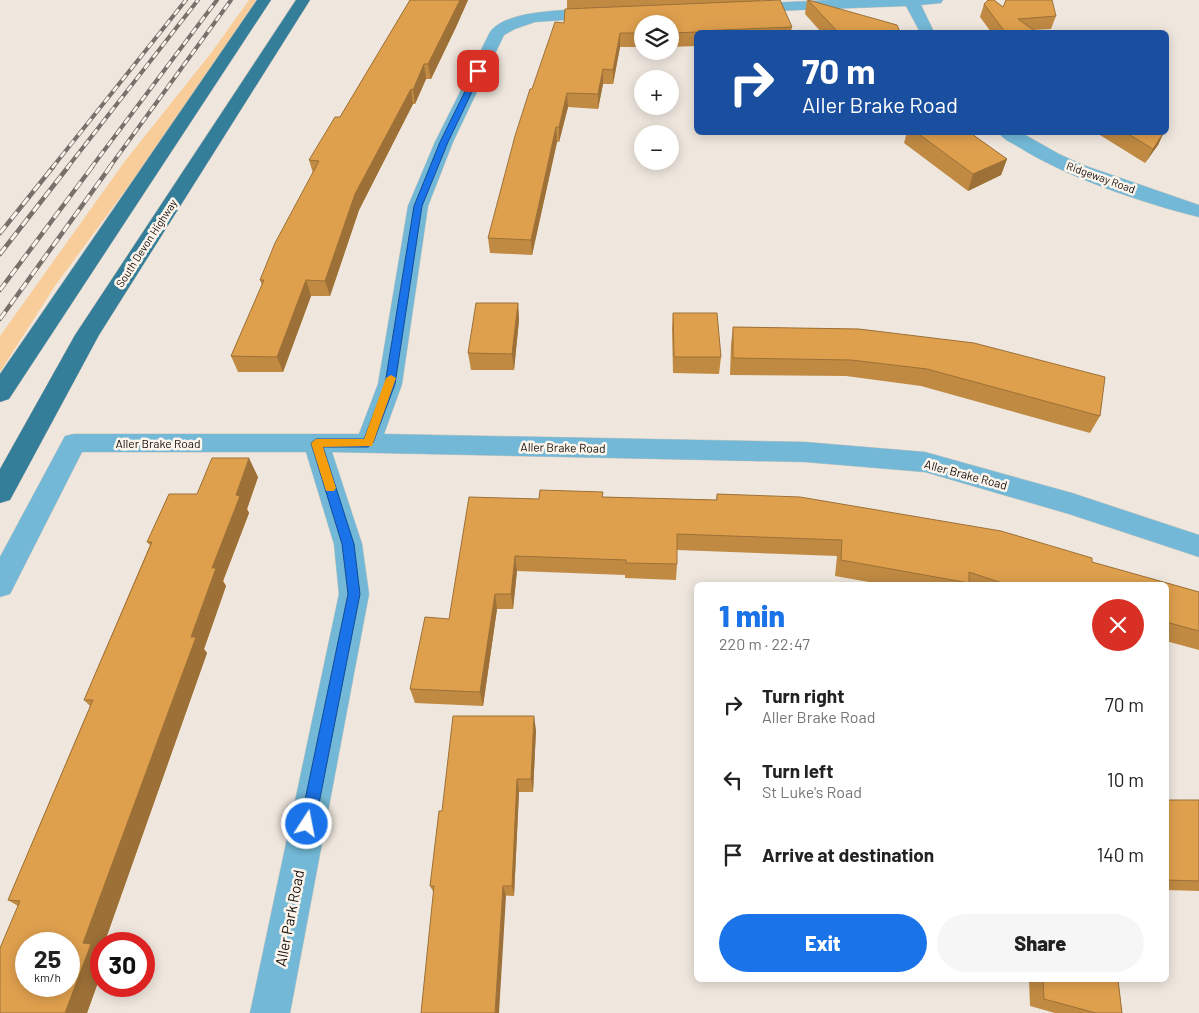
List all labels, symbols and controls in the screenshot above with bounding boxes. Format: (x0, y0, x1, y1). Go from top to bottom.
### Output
map controls (634, 15, 679, 170)
button: layers (634, 15, 679, 60)
text: 70 m (802, 49, 876, 91)
pin (457, 50, 499, 92)
icon: right (719, 50, 784, 115)
icon: arrive (464, 57, 492, 85)
button: + (634, 70, 679, 115)
text: Aller Brake Road (802, 91, 958, 117)
button: − (634, 125, 679, 170)
street label: Ridgeway Road (1065, 159, 1137, 195)
street label: South Devon Highway (113, 197, 179, 289)
street label: Aller Brake Road (115, 436, 201, 450)
street label: Aller Brake Road (520, 439, 606, 455)
street label: Aller Brake Road (923, 456, 1009, 492)
text: 1 min (719, 597, 785, 633)
button: close (1092, 599, 1144, 651)
text: 220 m · 22:47 (719, 634, 810, 653)
text: Turn right (762, 684, 844, 707)
icon: right (719, 691, 747, 719)
text: 70 m (1105, 693, 1144, 716)
text: Aller Brake Road (762, 707, 875, 726)
text: Turn left (762, 759, 833, 782)
icon: left (719, 766, 747, 794)
text: 10 m (1107, 768, 1144, 791)
text: St Luke's Road (762, 782, 862, 801)
position arrow (280, 797, 332, 849)
icon: arrive (719, 841, 747, 869)
text: Arrive at destination (762, 843, 934, 866)
text: 140 m (1097, 843, 1144, 866)
street label: Aller Park Road (271, 868, 307, 968)
button: Exit (719, 914, 927, 972)
button: Share (937, 914, 1144, 972)
speed limit sign: 30 (90, 932, 155, 997)
text: 25 (34, 943, 61, 973)
text: km/h (34, 970, 61, 984)

